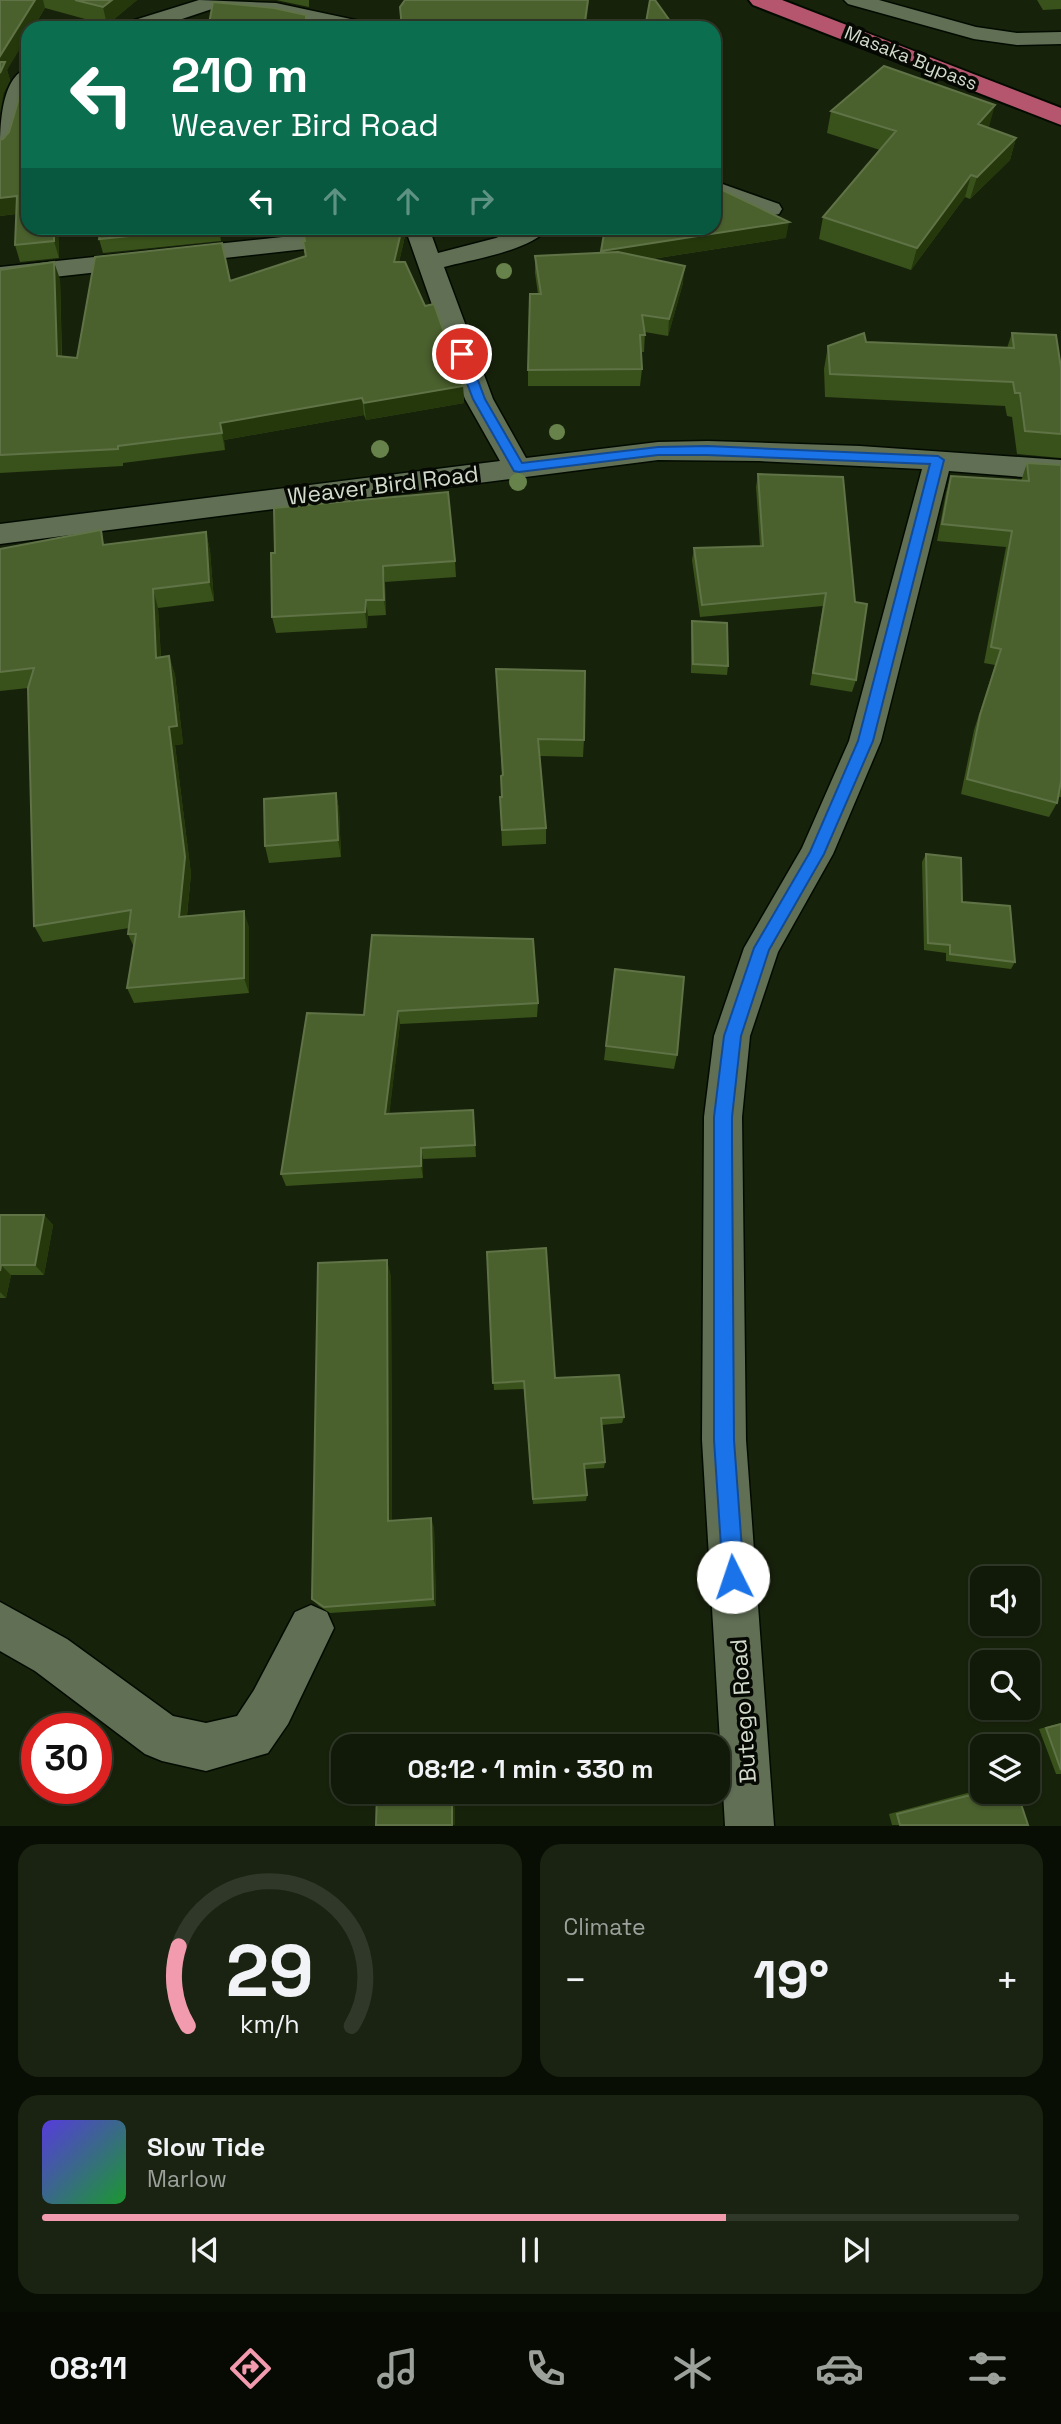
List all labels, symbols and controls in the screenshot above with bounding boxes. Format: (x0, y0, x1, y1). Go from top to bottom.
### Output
street label: Masaka Bypass (841, 20, 981, 96)
text: 210 m (171, 44, 308, 106)
icon: left (56, 49, 147, 140)
text: Weaver Bird Road (171, 105, 439, 145)
icon: left (243, 182, 281, 220)
icon: ahead (316, 182, 354, 220)
icon: ahead (389, 182, 427, 220)
icon: right (462, 182, 500, 220)
pin (432, 324, 492, 384)
icon: arrive (443, 335, 481, 373)
street label: Weaver Bird Road (286, 458, 480, 512)
position arrow (696, 1540, 770, 1614)
map controls (970, 1566, 1040, 1804)
button: sound (970, 1566, 1040, 1636)
street label: Butego Road (723, 1638, 763, 1784)
button: search (970, 1650, 1040, 1720)
speed limit sign: 30 (21, 1713, 112, 1804)
button: layers (970, 1734, 1040, 1804)
text: 08:12 · 1 min · 330 m (408, 1752, 653, 1786)
text: Climate (564, 1912, 646, 1942)
text: 29 (226, 1925, 314, 2018)
text: 19° (753, 1947, 829, 2013)
text: − (564, 1956, 587, 2004)
text: + (995, 1956, 1019, 2004)
text: km/h (240, 2008, 300, 2040)
text: Slow Tide (147, 2130, 265, 2164)
text: Marlow (147, 2164, 227, 2194)
icon: previous (186, 2231, 224, 2269)
icon: pause (511, 2231, 549, 2269)
icon: next (837, 2231, 875, 2269)
icon: directions (226, 2344, 275, 2393)
icon: music (373, 2344, 422, 2393)
icon: phone (521, 2344, 570, 2393)
icon: climate (668, 2344, 717, 2393)
icon: car (815, 2344, 864, 2393)
icon: filters (963, 2344, 1012, 2393)
text: 08:11 (49, 2348, 128, 2388)

